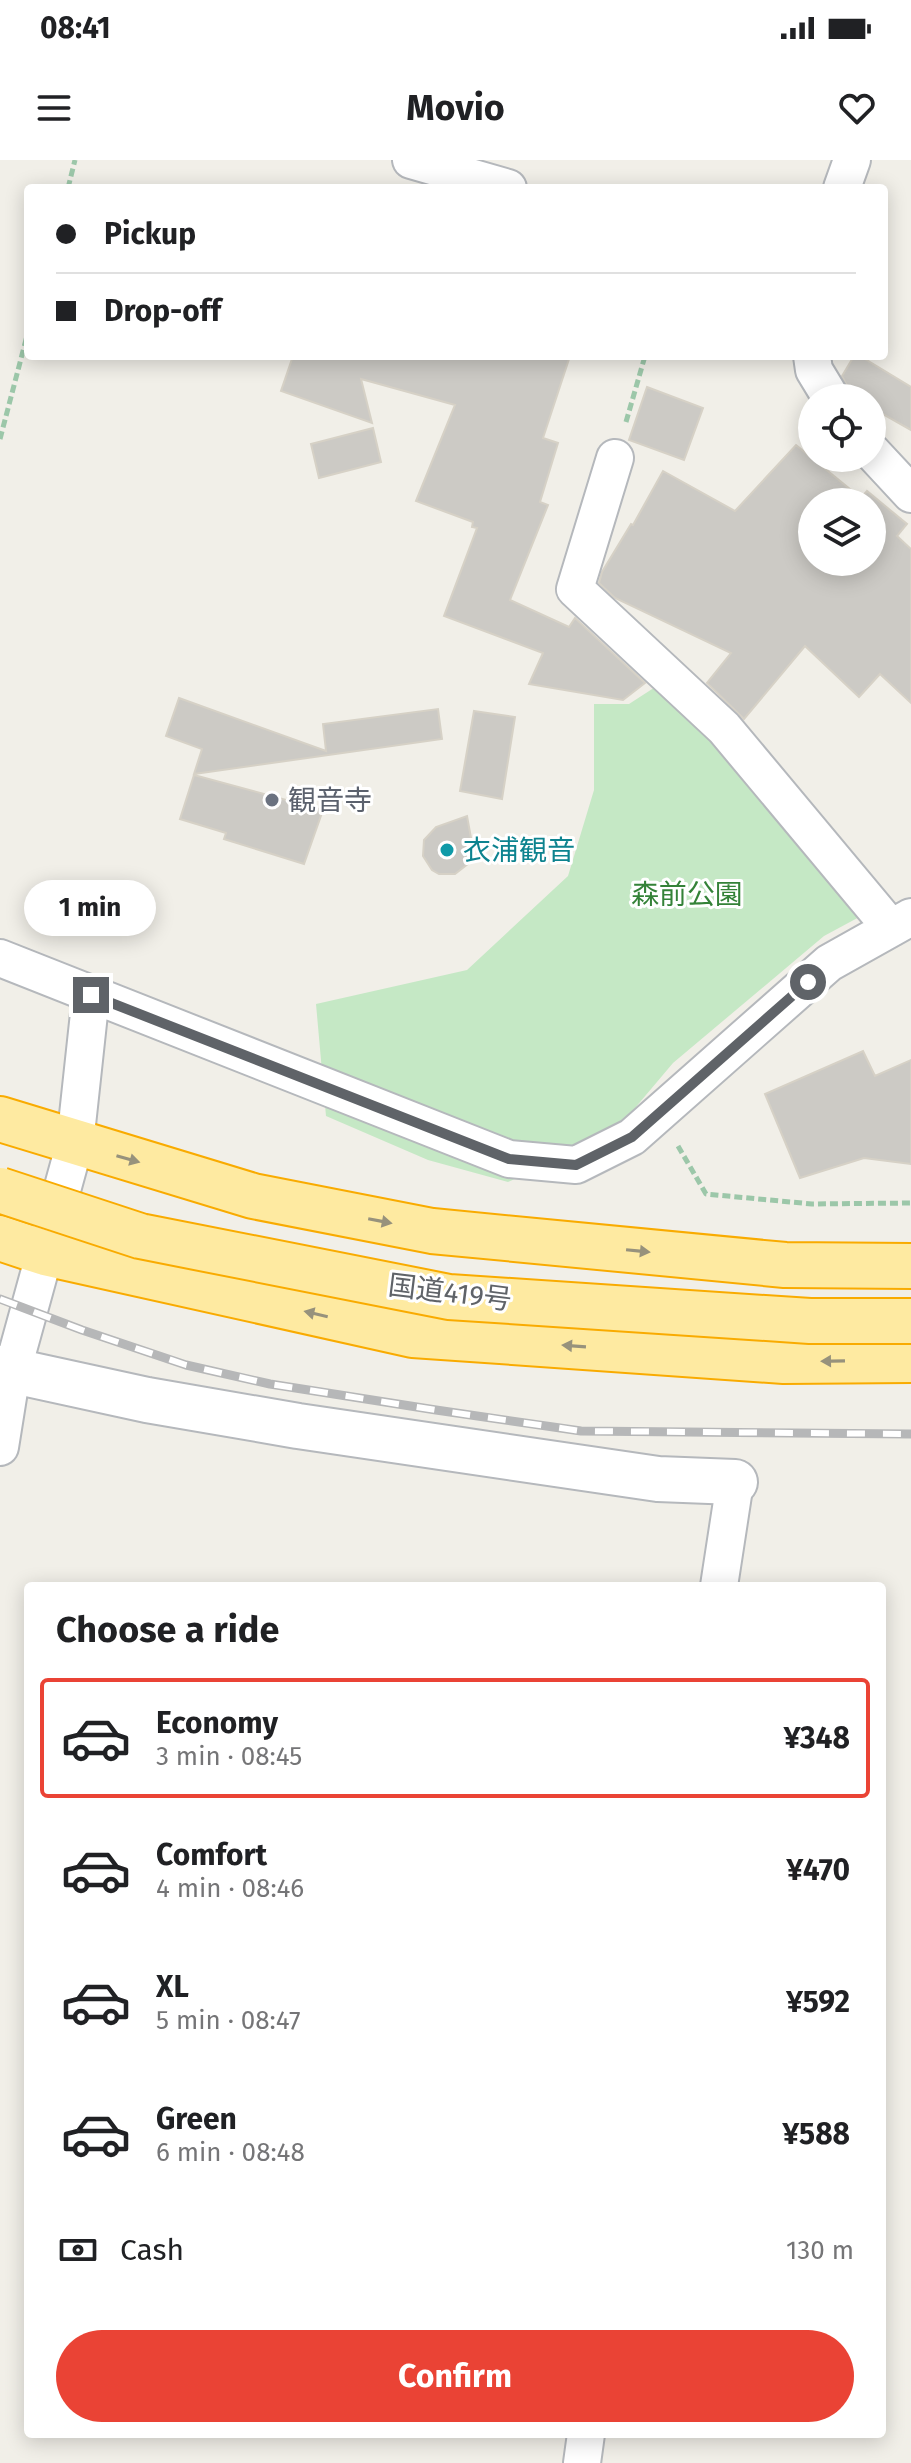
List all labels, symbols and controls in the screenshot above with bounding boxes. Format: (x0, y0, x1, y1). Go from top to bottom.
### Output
text: 08:41 (40, 10, 111, 46)
icon: menu (32, 86, 76, 130)
text: Movio (406, 86, 505, 130)
icon: heart (835, 86, 879, 130)
text: Pickup (104, 216, 196, 252)
text: Drop-off (104, 293, 221, 329)
map controls (798, 384, 886, 576)
button: locate (798, 384, 886, 472)
button: layers (798, 488, 886, 576)
place label: 観音寺 (288, 784, 372, 817)
marker: 観音寺 (263, 791, 281, 809)
place label: 衣浦観音 (463, 834, 575, 867)
marker: 衣浦観音 (438, 841, 456, 859)
park label: 森前公園 (631, 878, 743, 911)
callout: 1 min (25, 879, 157, 935)
text: 1 min (59, 892, 121, 923)
route start (790, 964, 826, 1000)
route end (73, 977, 109, 1013)
one-way arrow (116, 1153, 140, 1166)
one-way arrow (368, 1215, 393, 1227)
one-way arrow (626, 1244, 651, 1257)
street label: 国道419号 (386, 1269, 514, 1316)
one-way arrow (304, 1307, 329, 1320)
one-way arrow (561, 1339, 586, 1352)
one-way arrow (820, 1354, 845, 1367)
text: Choose a ride (56, 1608, 279, 1652)
icon: car (60, 1702, 132, 1774)
text: Economy (156, 1705, 278, 1741)
text: ¥348 (783, 1720, 850, 1756)
text: 3 min · 08:45 (156, 1741, 302, 1772)
icon: car (60, 1834, 132, 1906)
text: Comfort (156, 1837, 267, 1873)
text: ¥470 (786, 1852, 850, 1888)
text: 4 min · 08:46 (156, 1873, 304, 1904)
icon: car (60, 1966, 132, 2038)
text: XL (156, 1969, 189, 2005)
text: ¥592 (786, 1984, 850, 2020)
text: 5 min · 08:47 (156, 2005, 300, 2036)
icon: car (60, 2098, 132, 2170)
text: Green (156, 2101, 237, 2137)
text: ¥588 (782, 2116, 850, 2152)
text: 6 min · 08:48 (156, 2137, 305, 2168)
icon: cash (56, 2228, 100, 2272)
text: Cash (120, 2232, 184, 2268)
text: 130 m (786, 2235, 854, 2266)
button: Confirm (56, 2330, 854, 2422)

